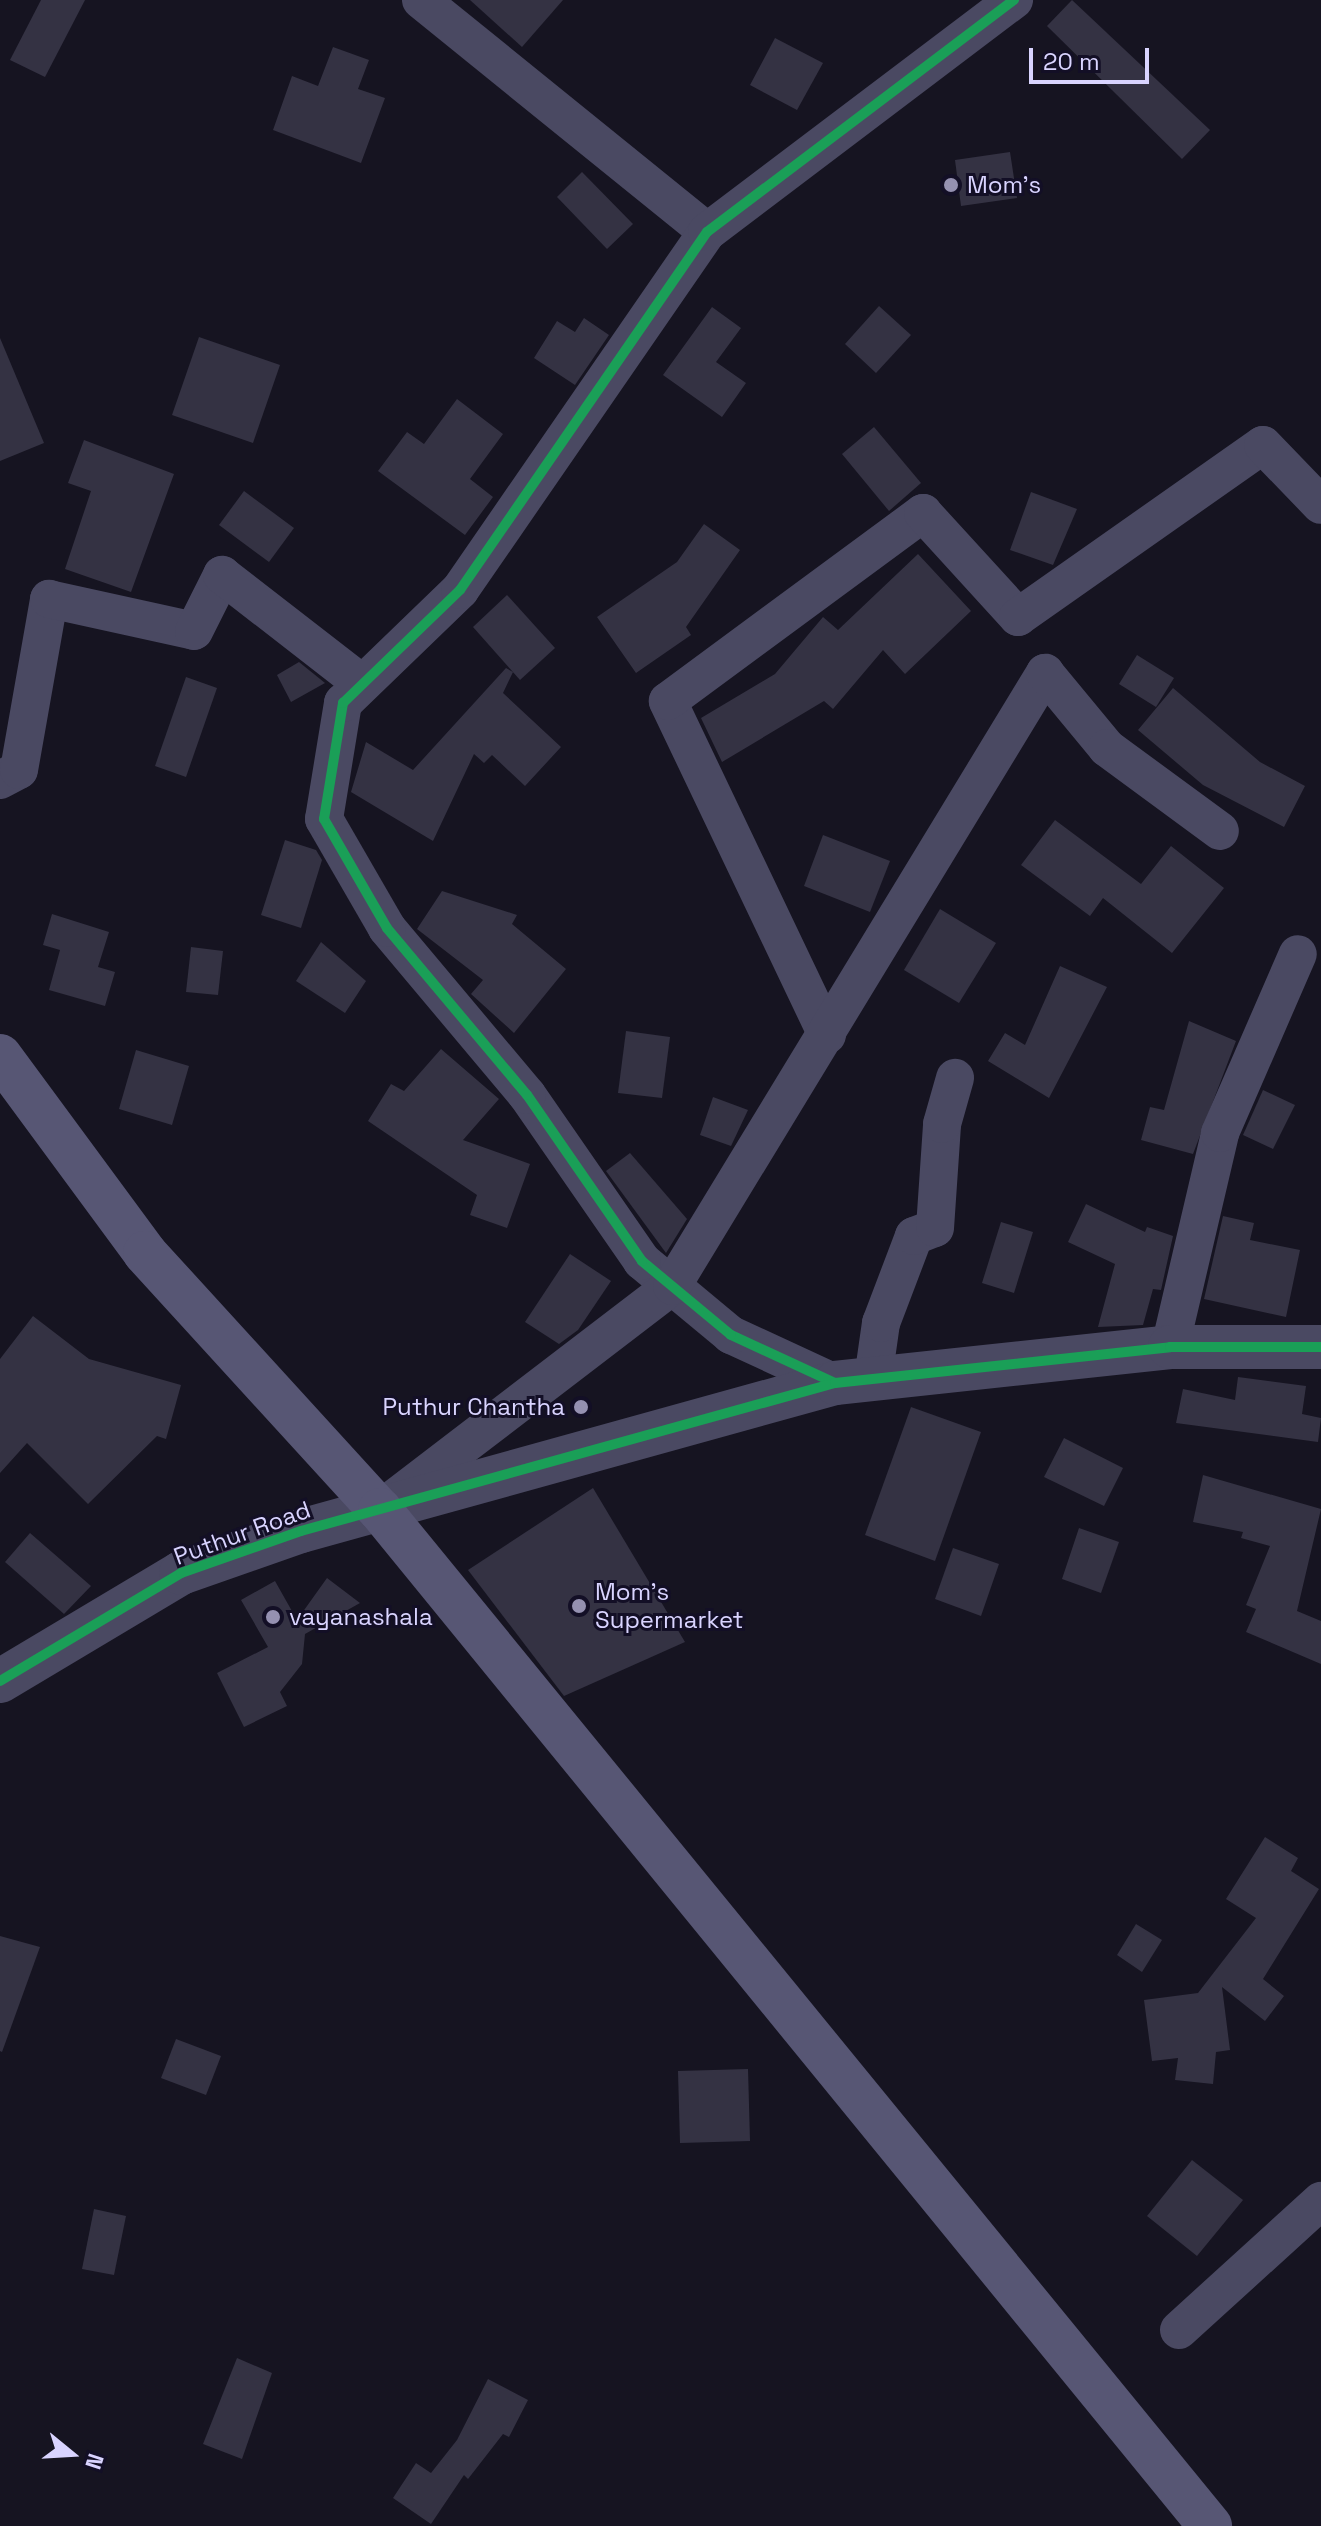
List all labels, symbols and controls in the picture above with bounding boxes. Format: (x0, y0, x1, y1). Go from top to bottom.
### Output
scale bar (1033, 32, 1153, 82)
text: 20 m (1043, 46, 1100, 77)
place label: Mom's (967, 171, 1041, 199)
marker: Mom's (942, 176, 960, 194)
place label: Puthur Chantha (383, 1393, 565, 1421)
marker: Puthur Chantha (572, 1398, 590, 1416)
street label: Puthur Road (170, 1495, 314, 1571)
place label: Mom's Supermarket (595, 1578, 744, 1634)
marker: Mom's Supermarket (570, 1597, 588, 1615)
place label: vayanashala (289, 1603, 433, 1631)
marker: vayanashala (264, 1608, 282, 1626)
north arrow (32, 2414, 112, 2494)
text: N (79, 2450, 110, 2473)

